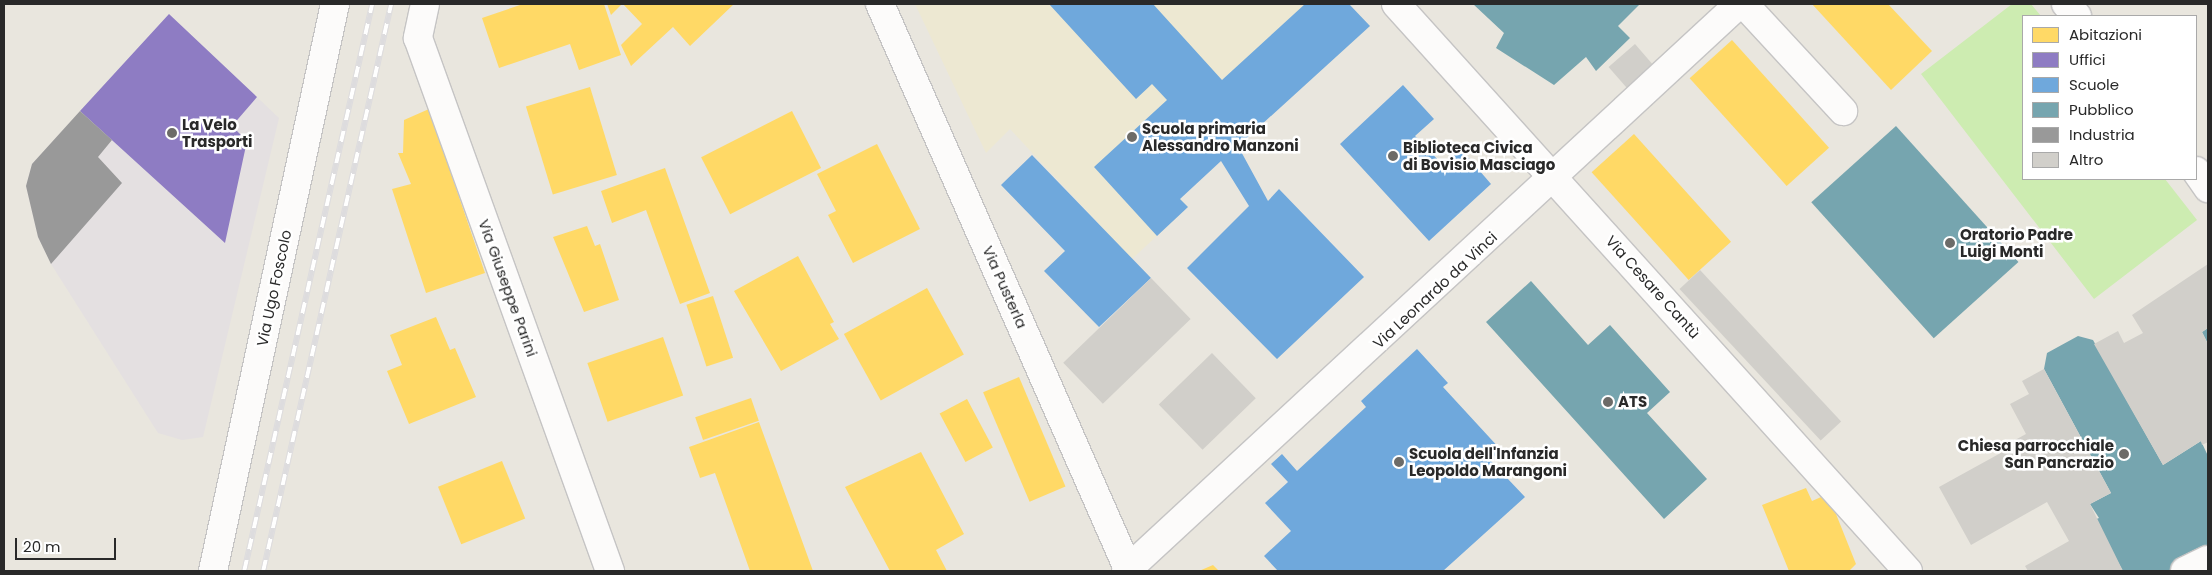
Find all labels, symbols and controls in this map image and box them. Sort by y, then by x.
legend [2022,15,2197,180]
text: Abitazioni [2069,24,2142,45]
text: Uffici [2069,49,2105,70]
text: Scuole [2069,74,2119,95]
text: Pubblico [2069,99,2134,120]
place label: La Velo Trasporti [182,115,253,150]
place label: Scuola primaria Alessandro Manzoni [1142,119,1299,154]
text: Industria [2069,124,2135,145]
marker: La Velo Trasporti [166,127,178,139]
marker: Scuola primaria Alessandro Manzoni [1126,131,1138,143]
place label: Biblioteca Civica di Bovisio Masciago [1403,138,1555,173]
text: Altro [2069,149,2103,170]
marker: Biblioteca Civica di Bovisio Masciago [1387,150,1399,162]
street label: Via Giuseppe Parini [475,217,541,359]
place label: Oratorio Padre Luigi Monti [1960,225,2073,260]
street label: Via Ugo Foscolo [253,228,295,348]
street label: Via Leonardo da Vinci [1369,228,1501,352]
street label: Via Cesare Cantù [1602,232,1704,342]
marker: Oratorio Padre Luigi Monti [1944,237,1956,249]
street label: Via Pusterla [979,243,1031,331]
place label: ATS [1618,393,1647,411]
marker: ATS [1602,396,1614,408]
place label: Chiesa parrocchiale San Pancrazio [1958,436,2114,471]
place label: Scuola dell'Infanzia Leopoldo Marangoni [1409,444,1567,479]
marker: Chiesa parrocchiale San Pancrazio [2118,448,2130,460]
marker: Scuola dell'Infanzia Leopoldo Marangoni [1393,456,1405,468]
scale bar [18,528,119,560]
text: 20 m [23,536,61,557]

